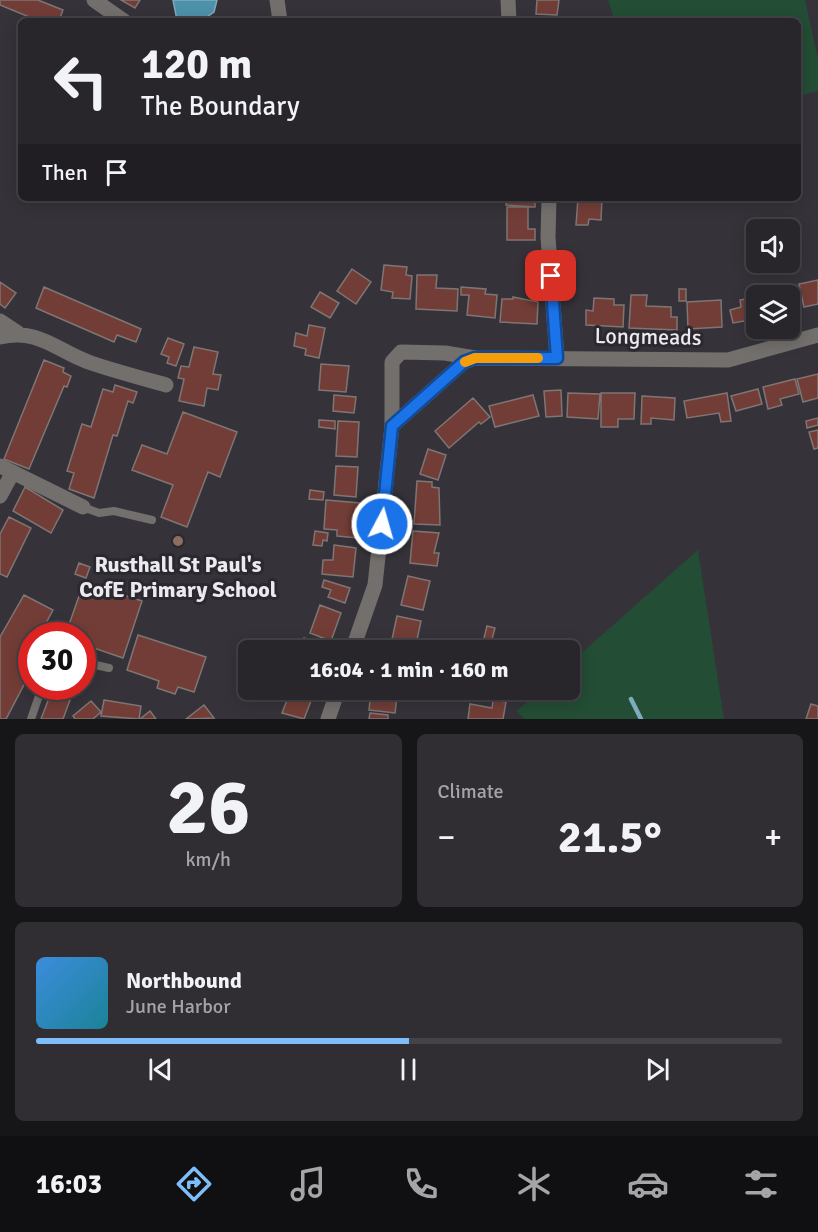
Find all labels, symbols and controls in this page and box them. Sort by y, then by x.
text: 120 m [141,39,252,90]
icon: left [42,42,120,120]
text: The Boundary [141,90,300,123]
icon: arrive [100,156,133,189]
text: Then [42,159,88,186]
map controls [746,219,800,339]
button: sound [746,219,800,273]
pin [525,250,576,301]
icon: arrive [534,259,567,292]
button: layers [746,285,800,339]
street label: Longmeads [594,322,702,351]
position arrow [350,492,414,556]
marker: Rusthall St Paul's CofE Primary School [171,534,185,548]
place label: Rusthall St Paul's CofE Primary School [79,551,277,603]
speed limit sign: 30 [18,622,96,700]
text: 16:04 · 1 min · 160 m [309,656,509,683]
text: 26 [166,760,250,856]
text: Climate [438,779,503,804]
text: 21.5° [558,810,662,865]
text: − [438,817,455,858]
text: + [764,817,782,858]
text: km/h [186,847,231,872]
text: Northbound [126,967,242,994]
text: June Harbor [126,994,231,1019]
icon: previous [144,1053,177,1086]
icon: pause [392,1053,425,1086]
icon: next [641,1053,674,1086]
icon: directions [173,1163,215,1205]
icon: music [287,1163,329,1205]
icon: phone [400,1163,442,1205]
icon: climate [513,1163,555,1205]
icon: car [627,1163,669,1205]
icon: filters [740,1163,782,1205]
text: 16:03 [36,1168,102,1201]

